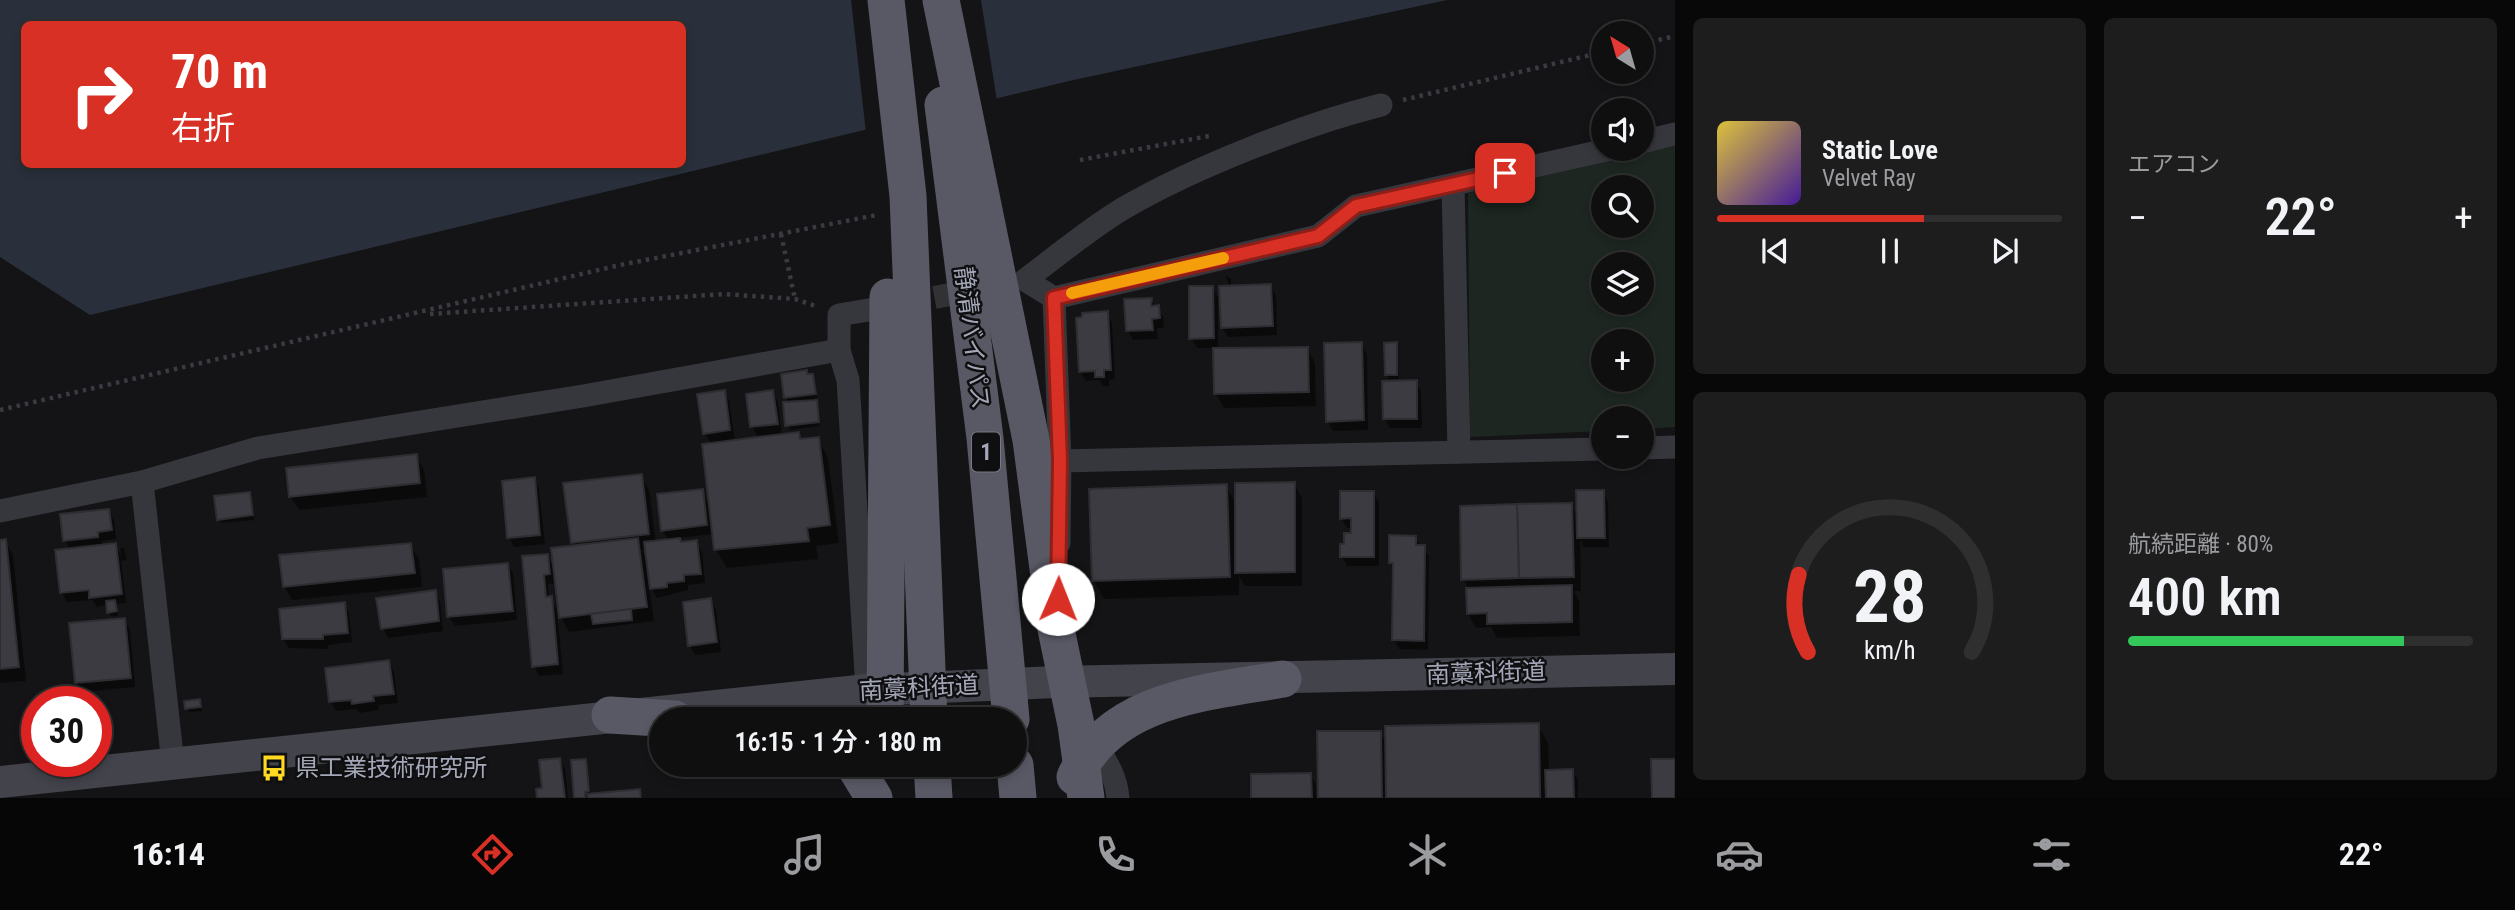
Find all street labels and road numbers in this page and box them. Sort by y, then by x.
street label: 静清バイパス [949,265,995,411]
road number: 1 [972,432,1000,472]
street label: 南藁科街道 [1426,657,1546,689]
street label: 南藁科街道 [858,671,980,705]

